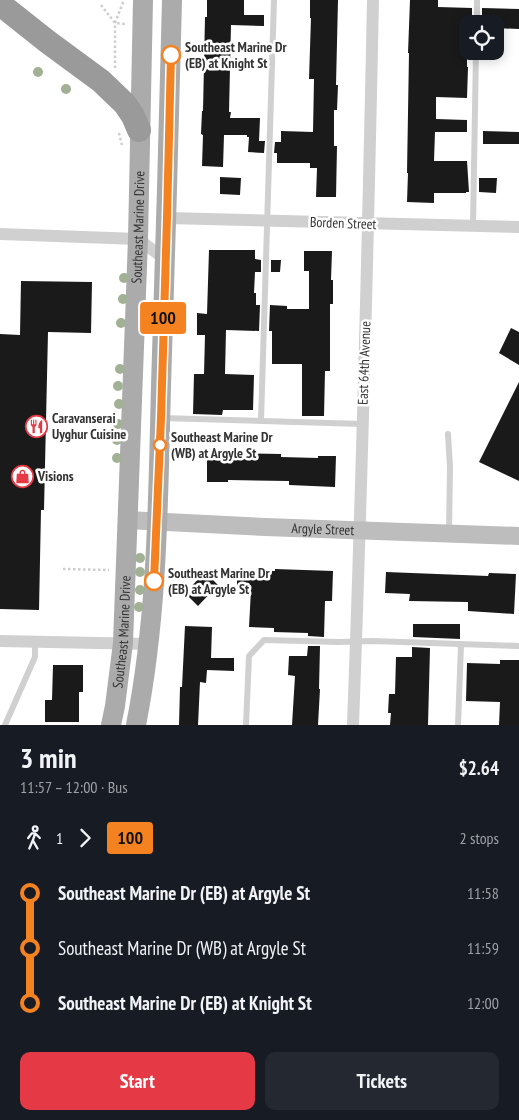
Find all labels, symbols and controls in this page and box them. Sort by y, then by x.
map controls [459,15,504,60]
button: locate [459,15,504,60]
place label: Southeast Marine Dr (EB) at Knight St [185,38,288,72]
marker: Southeast Marine Dr (EB) at Knight St [161,45,181,65]
street label: Southeast Marine Drive [127,170,148,284]
street label: Borden Street [309,213,377,233]
line badge: 100 [134,302,192,334]
text: 100 [150,306,176,329]
street label: East 64th Avenue [354,321,374,405]
place label: Caravanserai Uyghur Cuisine [52,409,126,443]
restaurant icon: Caravanserai Uyghur Cuisine [24,414,48,438]
place label: Southeast Marine Dr (WB) at Argyle St [171,428,274,462]
marker: Southeast Marine Dr (WB) at Argyle St [153,438,167,452]
shop icon: Visions [10,464,34,488]
place label: Visions [37,467,74,485]
street label: Argyle Street [291,519,355,539]
place label: Southeast Marine Dr (EB) at Argyle St [168,564,271,598]
marker: Southeast Marine Dr (EB) at Argyle St [144,571,164,591]
street label: Southeast Marine Drive [108,575,135,689]
text: 3 min [20,739,77,776]
text: $2.64 [459,756,499,780]
text: 11:57 – 12:00 · Bus [20,777,128,797]
icon: walk [20,824,48,852]
icon: forward [71,824,99,852]
text: 100 [117,826,143,849]
text: 1 [56,828,63,848]
text: 2 stops [459,828,499,848]
text: Southeast Marine Dr (EB) at Argyle St [58,881,310,905]
text: 11:58 [467,883,499,903]
text: Southeast Marine Dr (WB) at Argyle St [58,936,306,960]
text: 11:59 [467,938,499,958]
text: Southeast Marine Dr (EB) at Knight St [58,991,312,1015]
text: 12:00 [467,993,499,1013]
button: Start [20,1052,255,1110]
button: Tickets [265,1052,499,1110]

